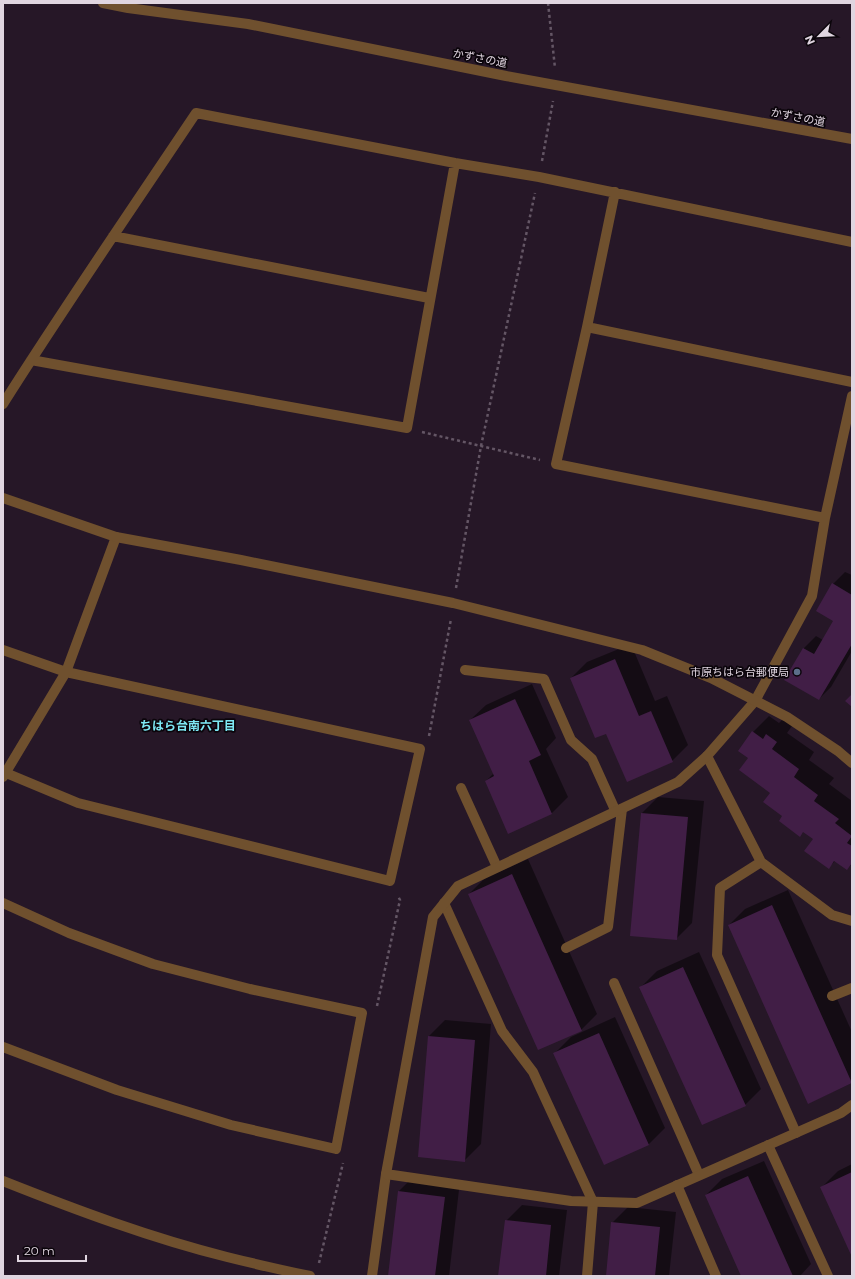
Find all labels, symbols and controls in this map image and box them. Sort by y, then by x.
north arrow [799,16,839,56]
text: N [802,33,818,47]
street label: かずさの道 [452,46,508,70]
street label: かずさの道 [770,105,826,129]
place label: 市原ちはら台郵便局 [690,665,789,679]
marker: 市原ちはら台郵便局 [792,667,802,677]
district label: ちはら台南六丁目 [140,718,236,733]
scale bar [18,1237,86,1263]
text: 20 m [24,1243,55,1258]

